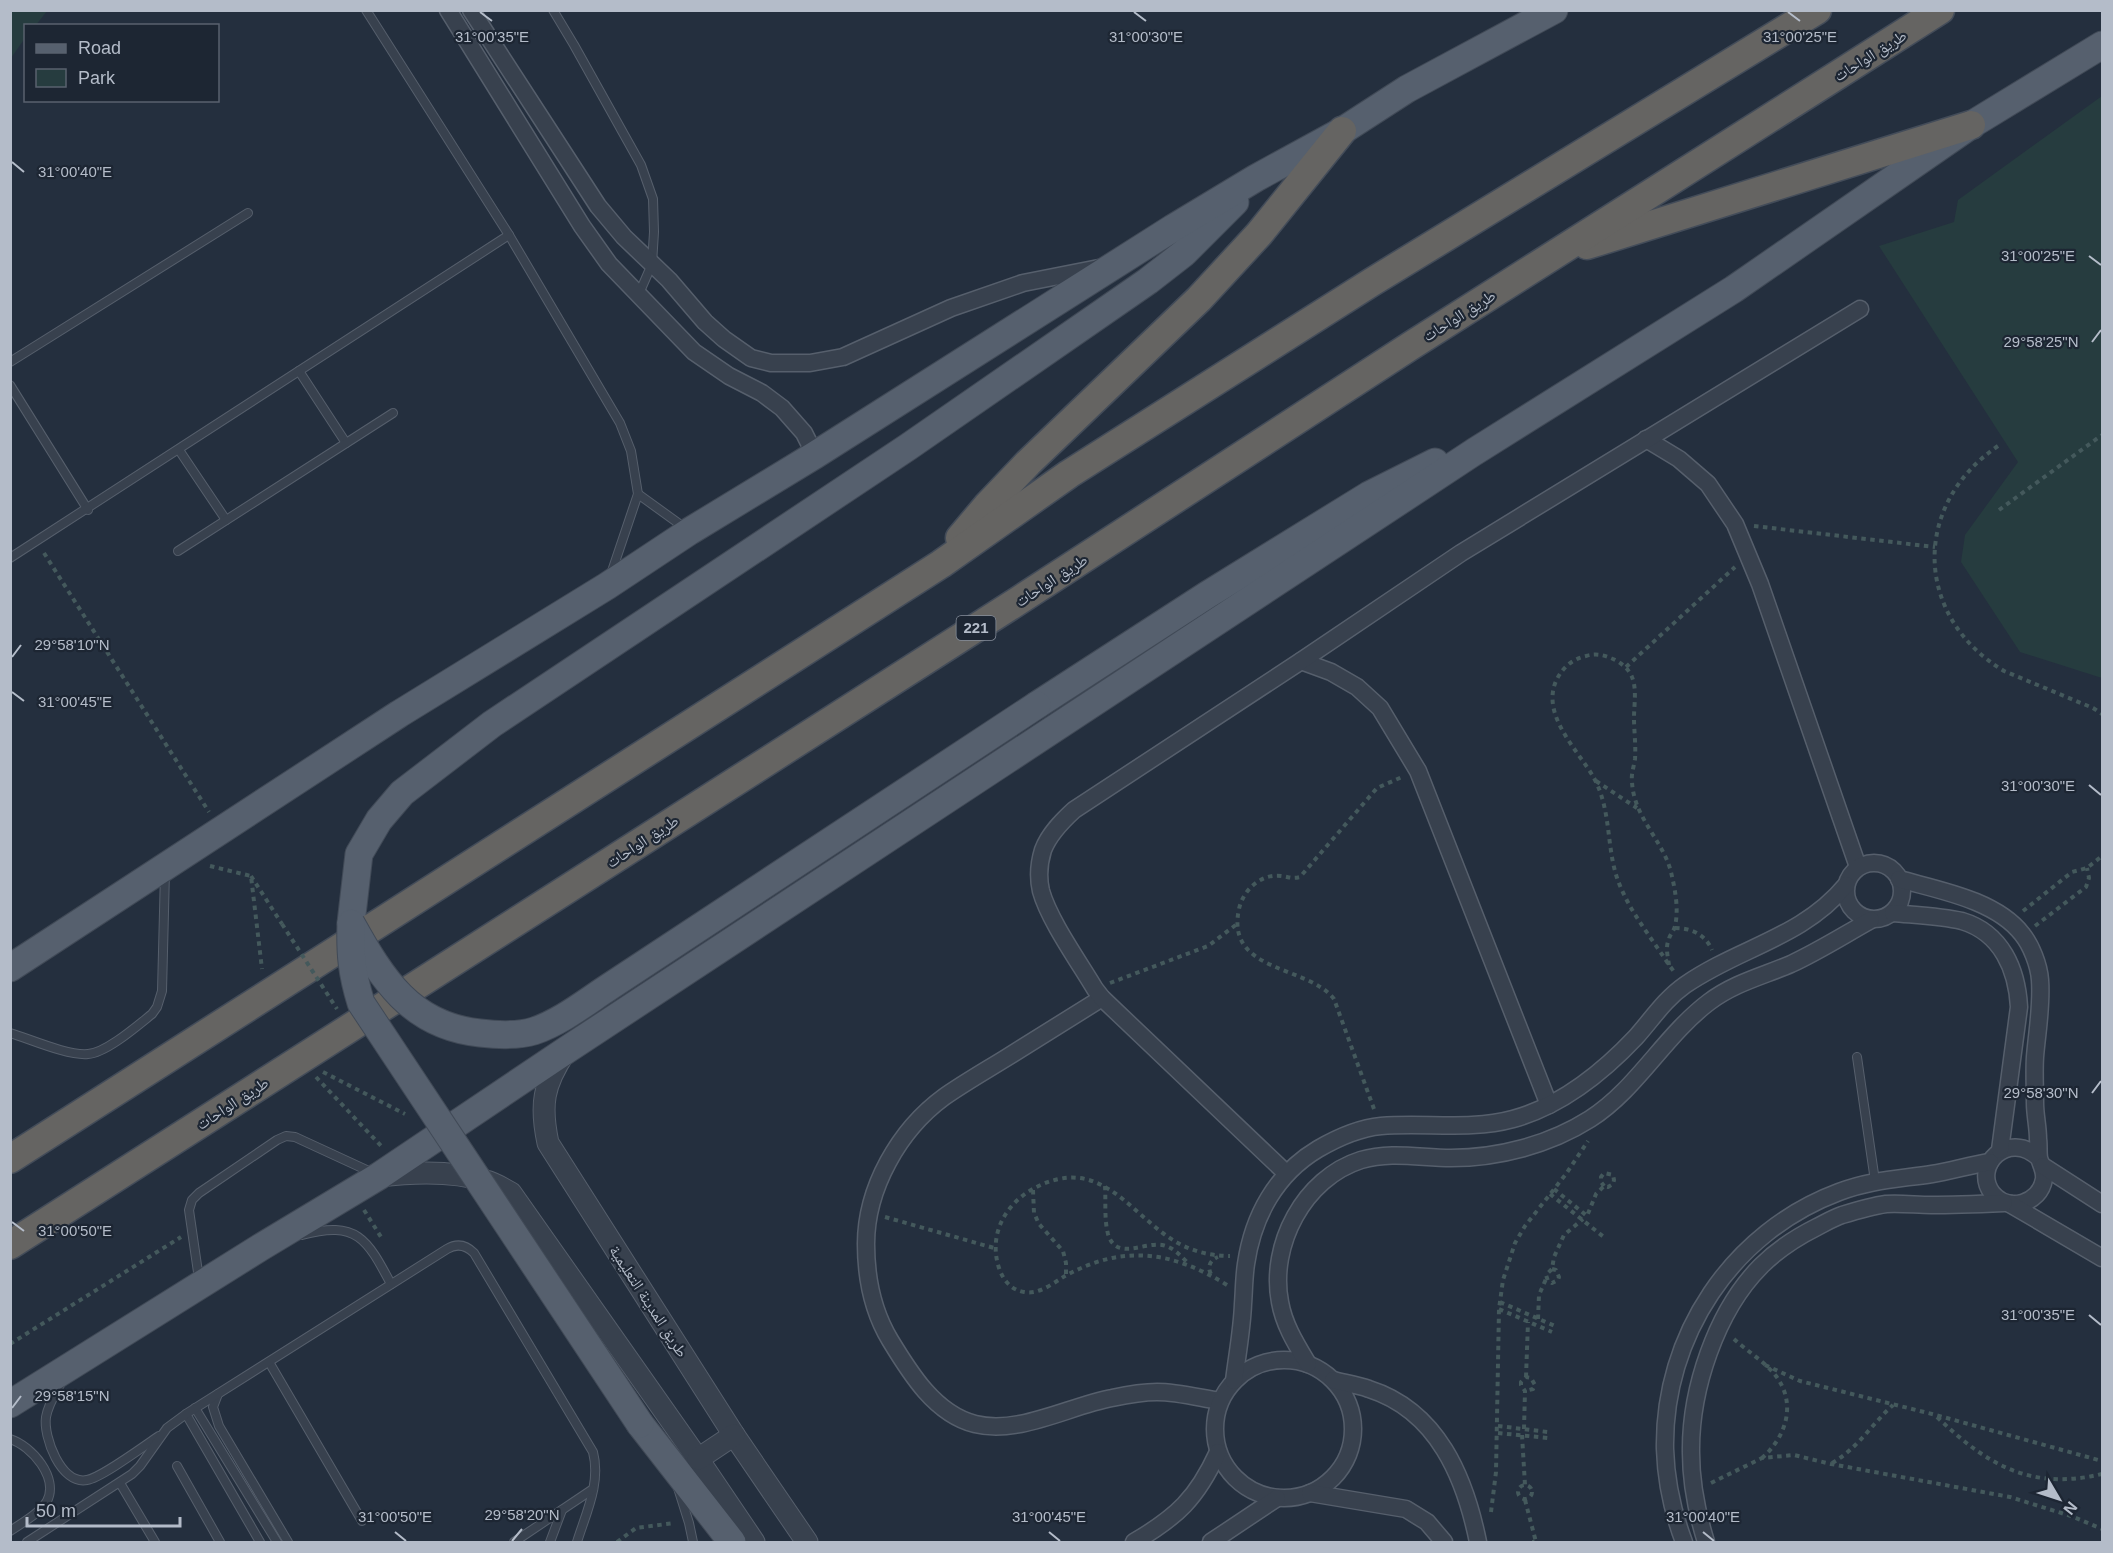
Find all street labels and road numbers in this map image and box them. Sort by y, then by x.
street label: طريق الواحات [1831,26,1911,86]
street label: طريق الواحات [1420,286,1500,346]
street label: طريق الواحات [1012,551,1092,612]
road number: 221 [956,616,996,640]
street label: طريق الواحات [603,812,683,873]
street label: طريق الواحات [193,1074,273,1135]
street label: طريق المدينة التعليمية [605,1242,691,1361]

